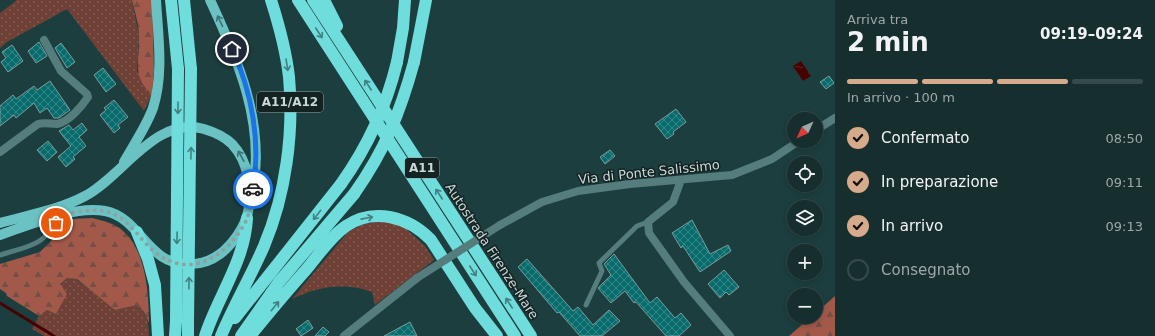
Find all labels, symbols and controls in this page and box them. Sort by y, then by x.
text: Arriva tra [847,12,908,27]
one-way arrow [216,16,223,28]
text: 09:19–09:24 [1040,25,1143,43]
one-way arrow [315,27,323,38]
text: 2 min [847,27,929,57]
pin [215,32,249,66]
icon: home [221,38,243,60]
one-way arrow [283,58,291,71]
one-way arrow [364,80,372,91]
text: In arrivo · 100 m [847,90,955,105]
road number: A11/A12 [257,92,323,112]
one-way arrow [174,101,182,114]
north arrow [787,112,823,148]
map controls [787,112,823,324]
icon: check [847,127,869,149]
text: Confermato [881,129,969,147]
text: 08:50 [1106,131,1143,146]
one-way arrow [187,147,195,160]
one-way arrow [236,150,244,162]
button: locate [787,156,823,192]
street label: Via di Ponte Salissimo [577,157,721,187]
road number: A11 [405,158,439,178]
courier [233,169,273,209]
icon: check [847,171,869,193]
text: In preparazione [881,173,998,191]
text: 09:11 [1106,175,1143,190]
icon: car [242,178,264,200]
street label: Autostrada Firenze-Mare [442,180,542,322]
one-way arrow [435,189,443,200]
button: layers [787,200,823,236]
pin [39,206,73,240]
one-way arrow [312,209,321,220]
icon: bag [45,212,67,234]
one-way arrow [361,214,374,222]
icon: check [847,215,869,237]
text: In arrivo [881,217,943,235]
text: 09:13 [1106,219,1143,234]
one-way arrow [173,231,181,244]
button: + [787,244,823,280]
text: Consegnato [881,261,970,279]
one-way arrow [469,265,477,276]
one-way arrow [185,277,193,290]
button: − [787,288,823,324]
one-way arrow [505,297,513,309]
one-way arrow [271,300,279,311]

